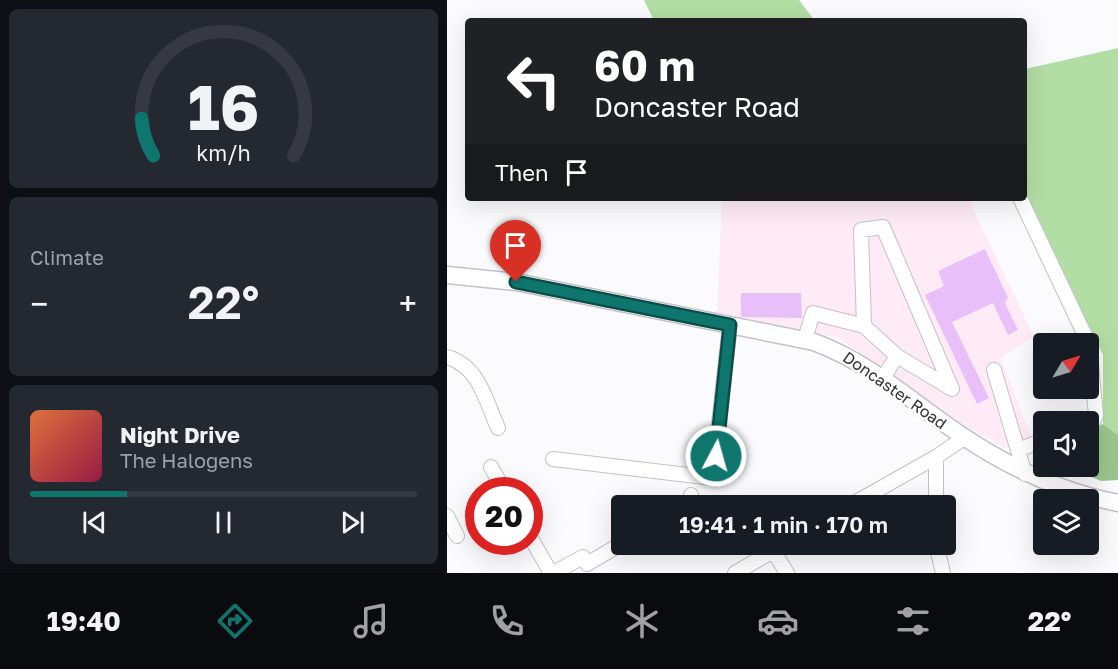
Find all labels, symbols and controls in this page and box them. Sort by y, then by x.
text: 60 m [594,40,695,90]
icon: left [495,42,573,120]
text: 16 [188,69,259,144]
text: Doncaster Road [594,91,800,123]
text: km/h [196,140,251,166]
icon: arrive [560,156,593,189]
text: Then [495,159,548,186]
pin [490,220,541,282]
icon: arrive [499,229,532,262]
text: Climate [30,245,104,269]
text: 22° [188,275,259,329]
text: − [30,284,48,323]
text: + [399,284,417,323]
north arrow [1033,333,1099,399]
map controls [1033,333,1099,555]
street label: Doncaster Road [839,347,951,433]
button: sound [1033,411,1099,477]
text: Night Drive [120,421,240,448]
position arrow [684,424,748,488]
text: The Halogens [120,448,253,472]
speed limit sign: 20 [465,477,543,555]
button: layers [1033,489,1099,555]
icon: previous [78,506,111,539]
icon: pause [207,506,240,539]
icon: next [336,506,369,539]
text: 19:41 · 1 min · 170 m [679,511,888,538]
icon: directions [214,600,256,642]
icon: music [350,600,392,642]
icon: phone [486,600,528,642]
icon: climate [621,600,663,642]
icon: car [757,600,799,642]
icon: filters [892,600,934,642]
text: 19:40 [47,605,121,637]
text: 22° [1028,605,1071,637]

